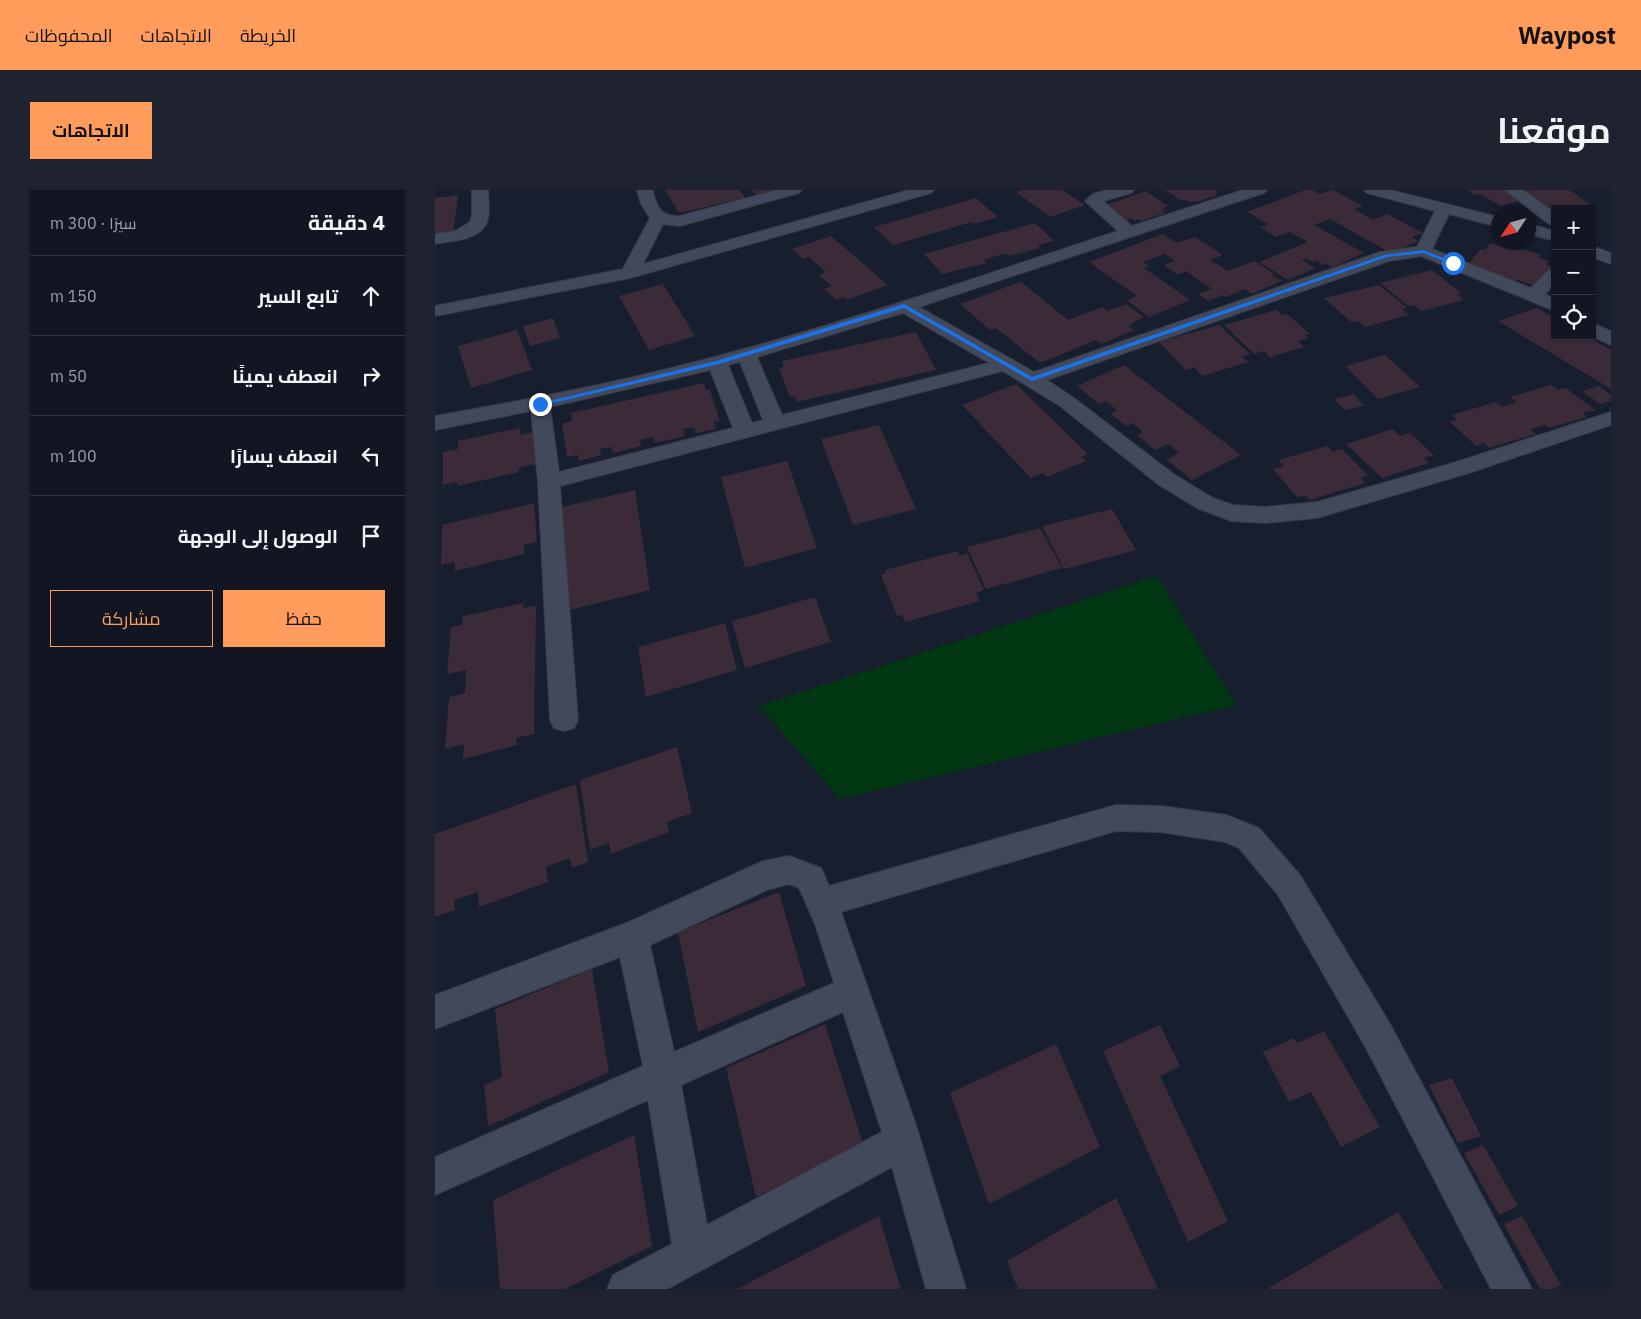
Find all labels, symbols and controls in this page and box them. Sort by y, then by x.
text: Waypost [1518,19,1616,51]
text: المحفوظات [25,24,113,47]
text: الاتجاهات [141,24,212,47]
text: الخريطة [240,24,296,47]
button: الاتجاهات [30,102,152,159]
text: موقعنا [1497,107,1611,153]
north arrow [1491,205,1536,250]
map controls [1551,205,1596,340]
button: + [1551,205,1596,250]
text: 4 دقيقة [308,208,385,236]
text: سيرًا · 300 m [50,213,136,233]
button: − [1551,250,1596,295]
route start [1442,252,1465,275]
icon: ahead [357,282,385,310]
text: تابع السير [258,284,338,308]
text: 150 m [50,286,97,306]
button: locate [1551,295,1596,340]
icon: right [357,362,385,390]
text: انعطف يمينًا [232,364,338,388]
text: 50 m [50,366,87,386]
route end [529,393,552,416]
icon: left [357,442,385,470]
text: انعطف يسارًا [230,444,338,468]
text: 100 m [50,446,97,466]
icon: arrive [357,522,385,550]
text: الوصول إلى الوجهة [178,524,338,548]
button: مشاركة [50,590,213,647]
button: حفظ [223,590,385,647]

